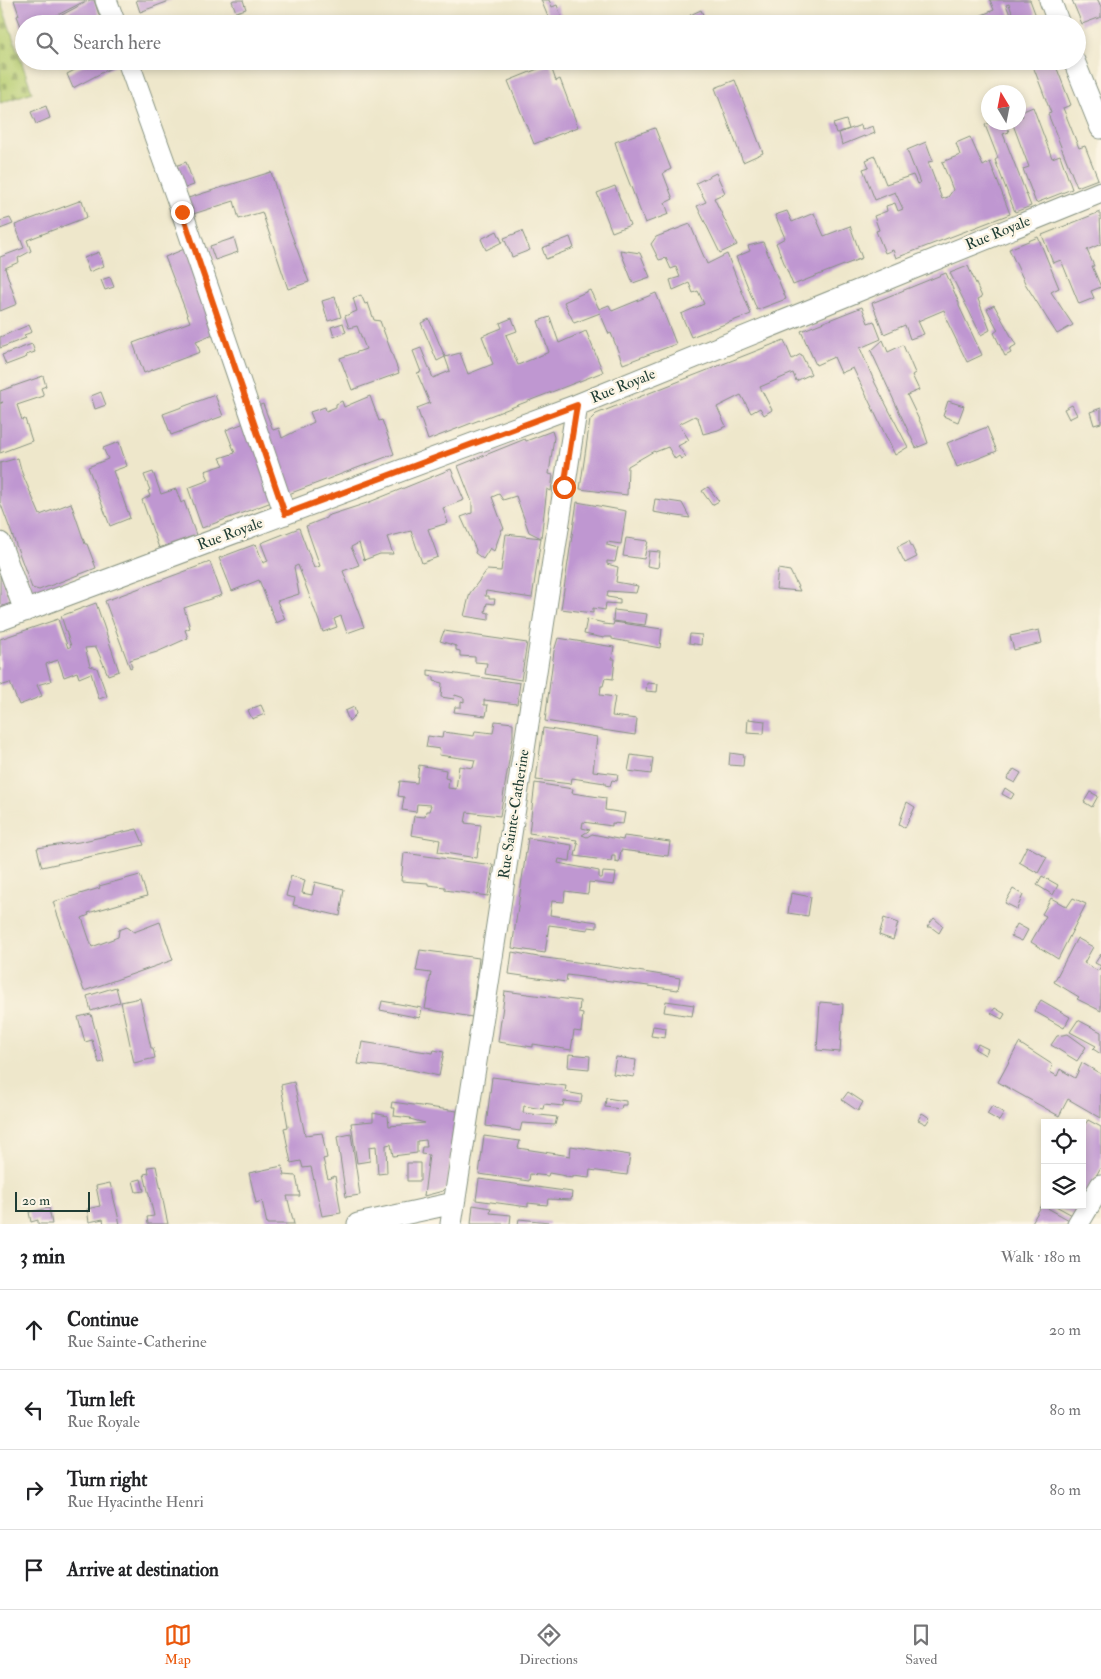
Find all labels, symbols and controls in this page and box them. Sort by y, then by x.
search box [15,15,1086,70]
icon: search [33,29,61,57]
text: Search here [73,31,161,55]
north arrow [981,85,1026,130]
route end [171,201,194,224]
street label: Rue Royale [963,211,1033,255]
street label: Rue Royale [588,364,658,408]
route start [553,476,576,499]
street label: Rue Royale [195,513,265,555]
street label: Rue Sainte-Catherine [494,748,534,880]
map controls [1041,1119,1086,1209]
button: locate [1041,1119,1086,1164]
button: layers [1041,1164,1086,1209]
scale bar [15,1189,90,1212]
text: 20 m [22,1192,50,1209]
text: 3 min [20,1243,65,1270]
text: Walk · 180 m [1001,1247,1081,1267]
text: Continue [67,1308,138,1332]
icon: ahead [20,1316,48,1344]
text: 20 m [1049,1320,1081,1340]
text: Rue Sainte-Catherine [67,1332,207,1352]
text: Turn left [67,1388,135,1412]
icon: left [20,1396,48,1424]
text: 80 m [1050,1400,1081,1420]
text: Rue Royale [67,1412,140,1432]
text: Turn right [67,1468,147,1492]
icon: right [20,1476,48,1504]
text: 80 m [1050,1480,1081,1500]
text: Rue Hyacinthe Henri [67,1492,204,1512]
icon: arrive [20,1556,48,1584]
text: Arrive at destination [67,1558,219,1582]
tab: Map [164,1621,192,1668]
tab: Directions [519,1621,578,1668]
tab: Saved [905,1621,937,1668]

